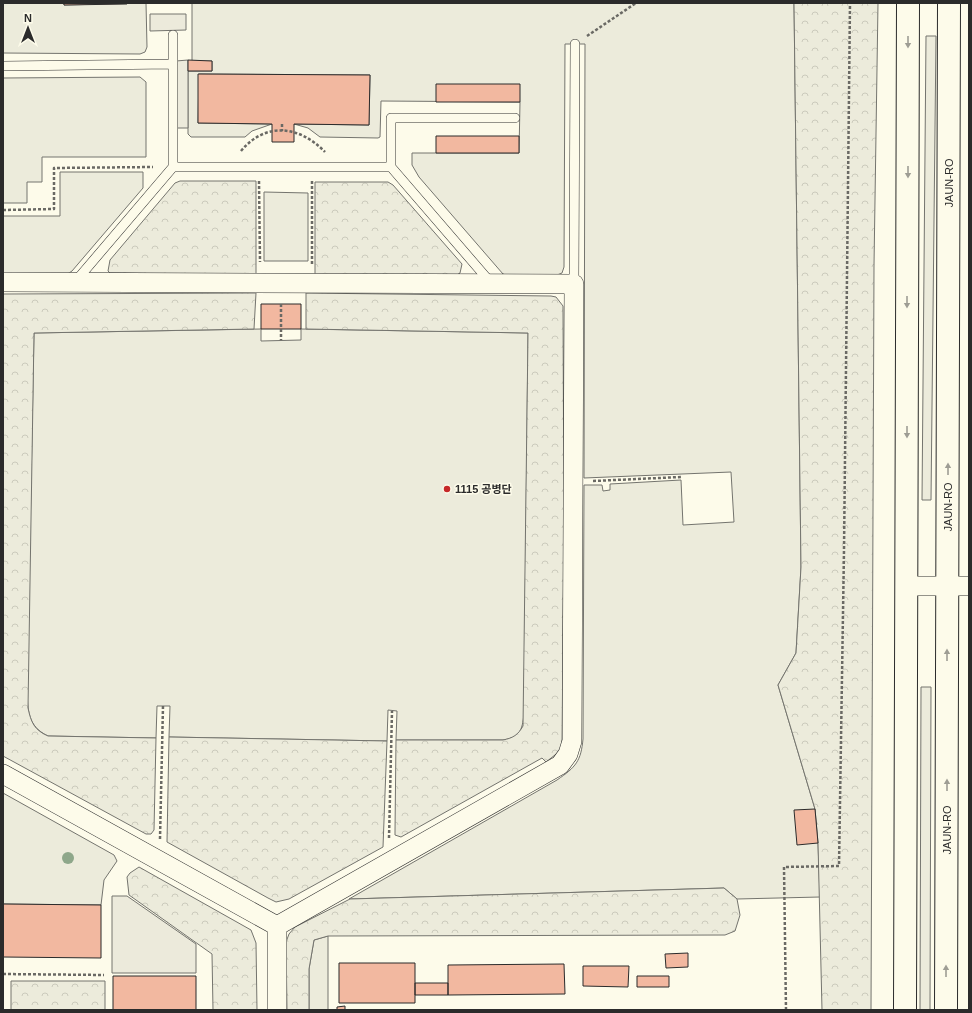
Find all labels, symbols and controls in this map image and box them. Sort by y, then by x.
north arrow [8,8,48,48]
text: N [24,12,32,24]
one-way arrow [905,36,911,49]
street label: JAUN-RO [943,158,955,207]
one-way arrow [905,166,911,179]
one-way arrow [904,296,910,309]
one-way arrow [904,426,910,439]
one-way arrow [945,462,951,475]
street label: JAUN-RO [942,482,954,531]
place label: 1115 공병단 [455,483,512,495]
marker: 1115 공병단 [442,484,452,494]
one-way arrow [944,648,950,661]
one-way arrow [944,778,950,791]
street label: JAUN-RO [941,805,953,854]
one-way arrow [943,964,949,977]

